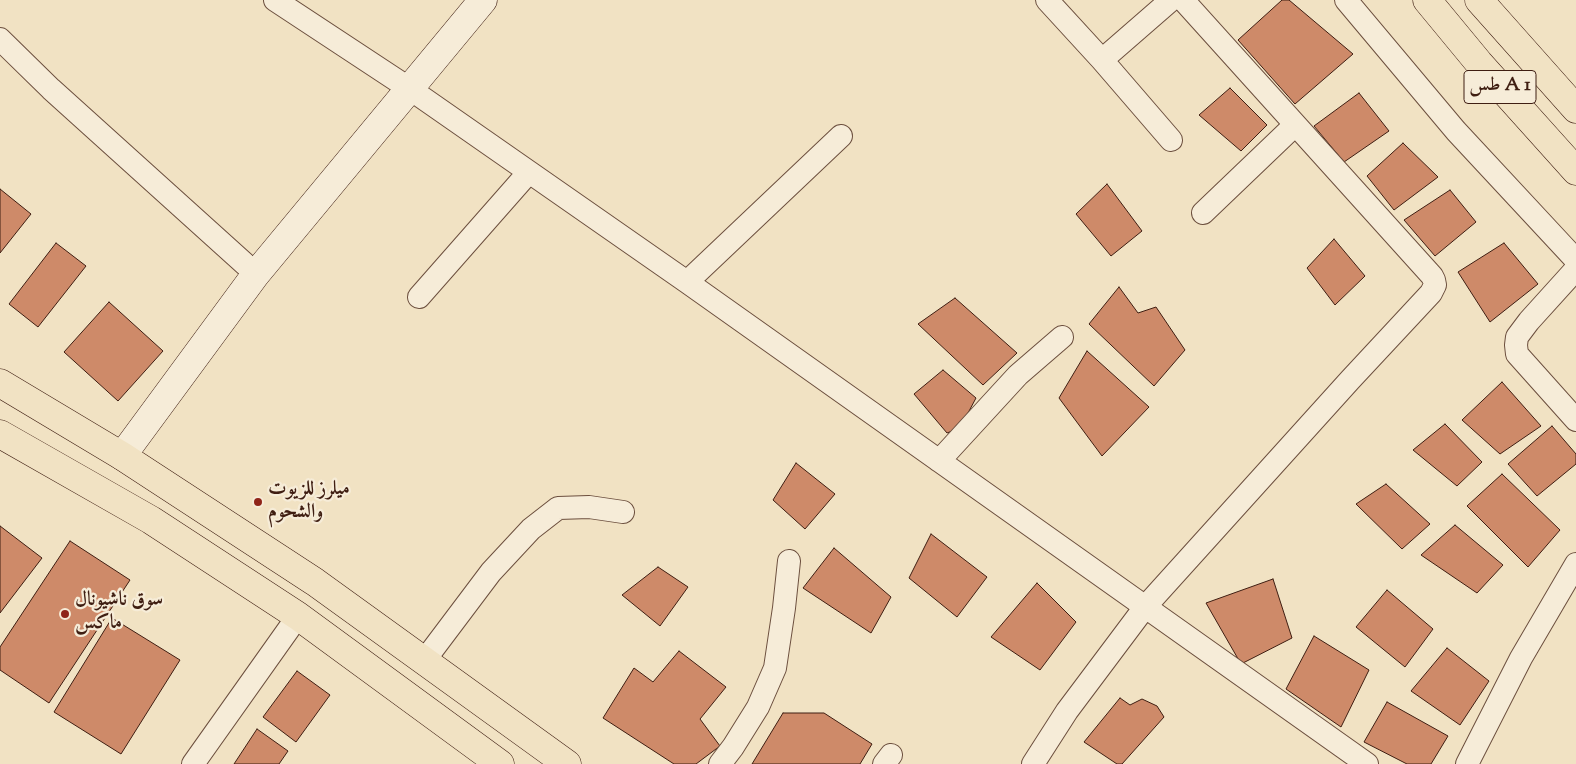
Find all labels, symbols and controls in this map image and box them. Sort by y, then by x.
road number: طس A 1 [1464,70,1536,104]
place label: ميلرز للزيوت والشحوم [268,479,350,526]
marker: ميلرز للزيوت والشحوم [252,496,264,508]
place label: سوق ناشيونال ماكس [75,590,163,637]
marker: سوق ناشيونال ماكس [59,608,71,620]

